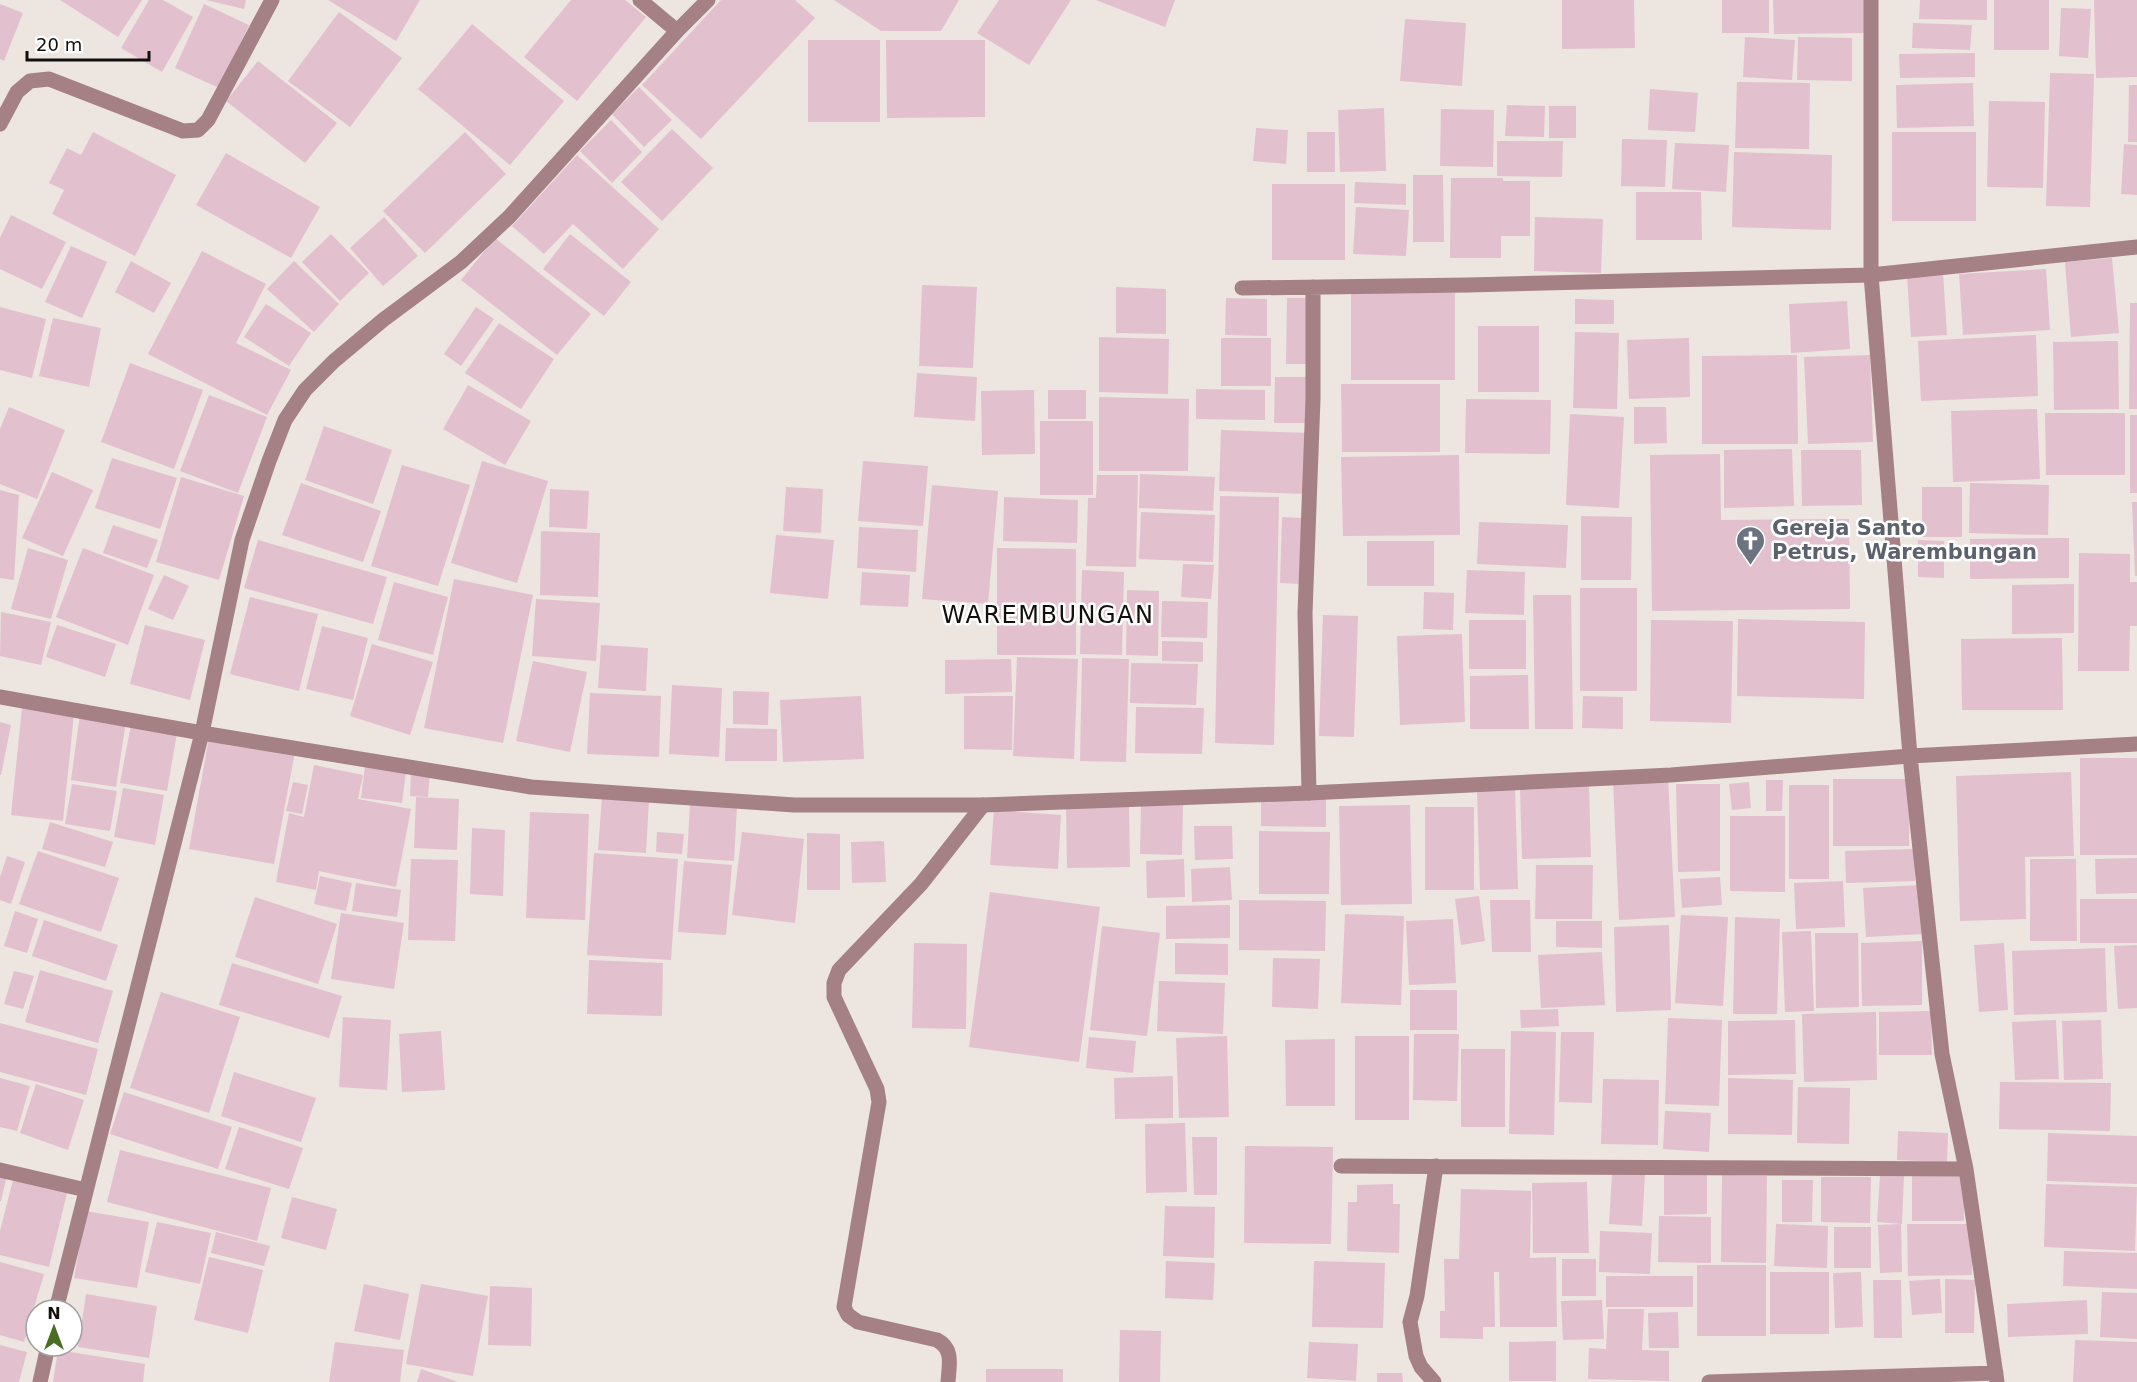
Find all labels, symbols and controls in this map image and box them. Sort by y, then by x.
scale bar [27,24,148,62]
text: 20 m [36,34,82,55]
place label: Gereja Santo Petrus, Warembungan [1772,516,2037,564]
church icon: Gereja Santo Petrus, Warembungan [1735,524,1767,566]
district label: WAREMBUNGAN [942,601,1154,629]
north arrow [24,1298,84,1358]
text: N [47,1304,61,1323]

